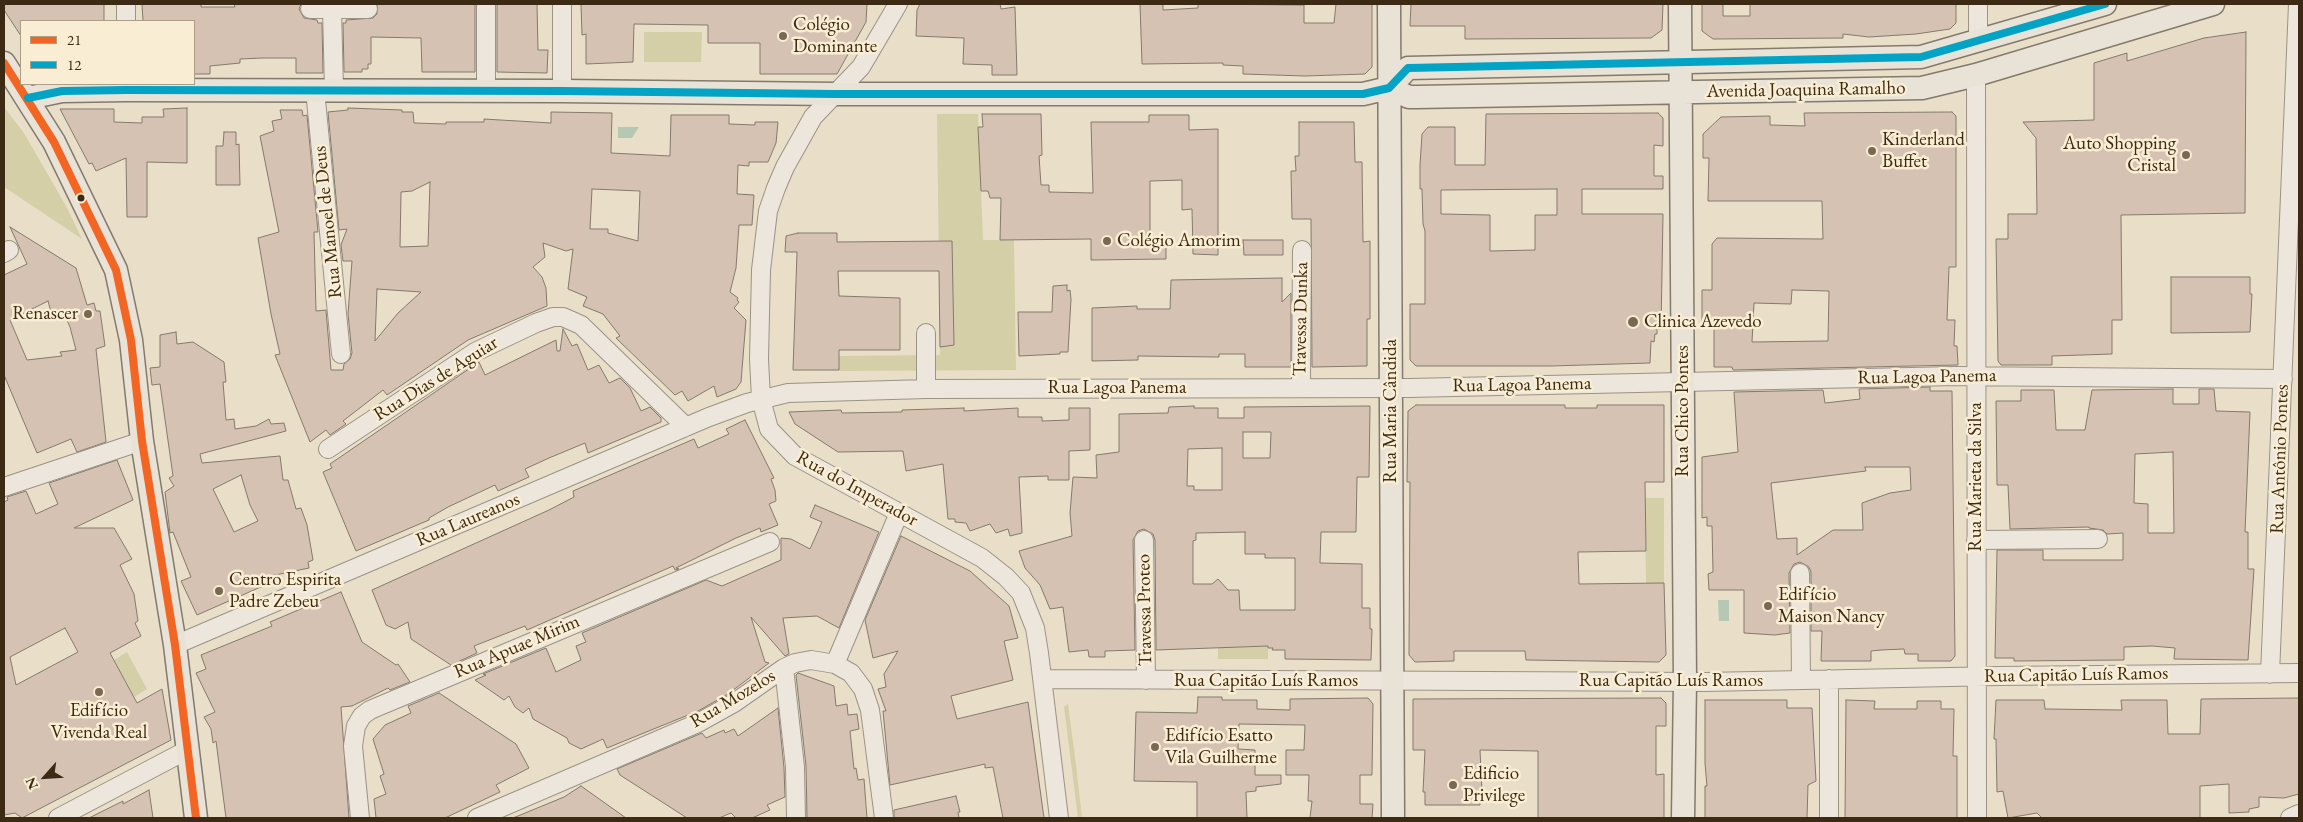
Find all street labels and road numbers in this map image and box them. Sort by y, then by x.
street label: Avenida Joaquina Ramalho [1706,77,1906,103]
street label: Rua Manoel de Deus [309,145,347,299]
street label: Travessa Dunka [1289,262,1313,376]
street label: Rua Dias de Aguiar [370,332,502,426]
street label: Rua Maria Cândida [1380,339,1402,483]
street label: Rua Chico Pontes [1672,345,1694,477]
street label: Rua Lagoa Panema [1857,364,1997,390]
street label: Rua Lagoa Panema [1452,372,1592,398]
street label: Rua Lagoa Panema [1047,377,1187,399]
street label: Rua Antônio Pontes [2266,384,2294,534]
street label: Rua Marieta da Silva [1965,402,1987,552]
street label: Rua do Imperador [792,446,922,532]
street label: Rua Laureanos [413,488,523,552]
street label: Travessa Proteo [1133,554,1157,666]
street label: Rua Apuae Mirim [451,610,583,684]
street label: Rua Capitão Luís Ramos [1984,662,2168,688]
street label: Rua Mozelos [686,665,780,733]
street label: Rua Capitão Luís Ramos [1174,670,1358,692]
street label: Rua Capitão Luís Ramos [1579,670,1763,692]

